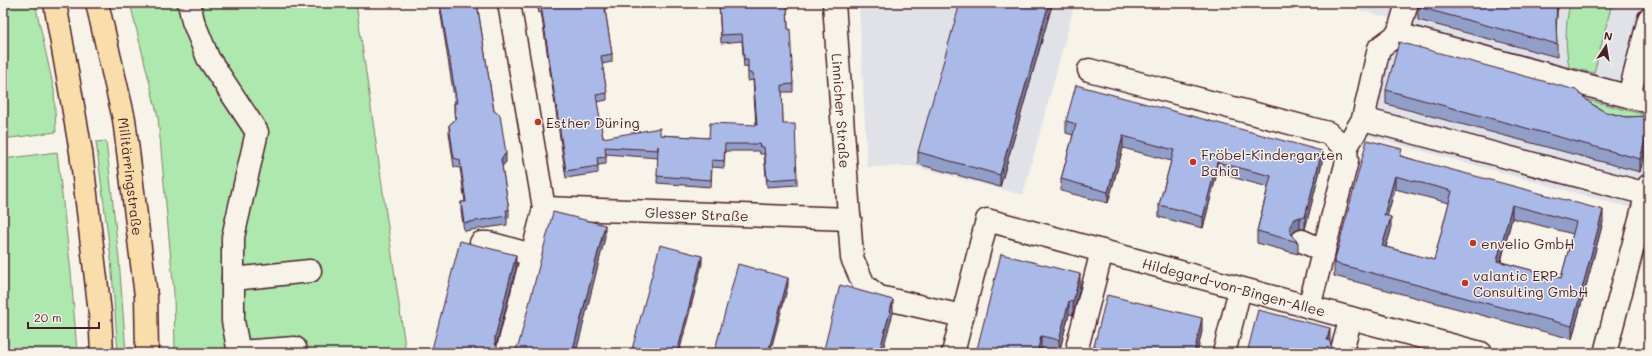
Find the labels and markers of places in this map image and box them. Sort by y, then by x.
place label: Esther Düring [546,113,640,132]
marker: Esther Düring [533,117,543,127]
place label: Fröbel-Kindergarten Bahia [1201,145,1343,180]
marker: Fröbel-Kindergarten Bahia [1188,157,1198,167]
place label: envelio GmbH [1481,234,1575,253]
marker: envelio GmbH [1468,238,1478,248]
place label: valantic ERP Consulting GmbH [1473,266,1588,301]
marker: valantic ERP Consulting GmbH [1460,278,1470,288]

